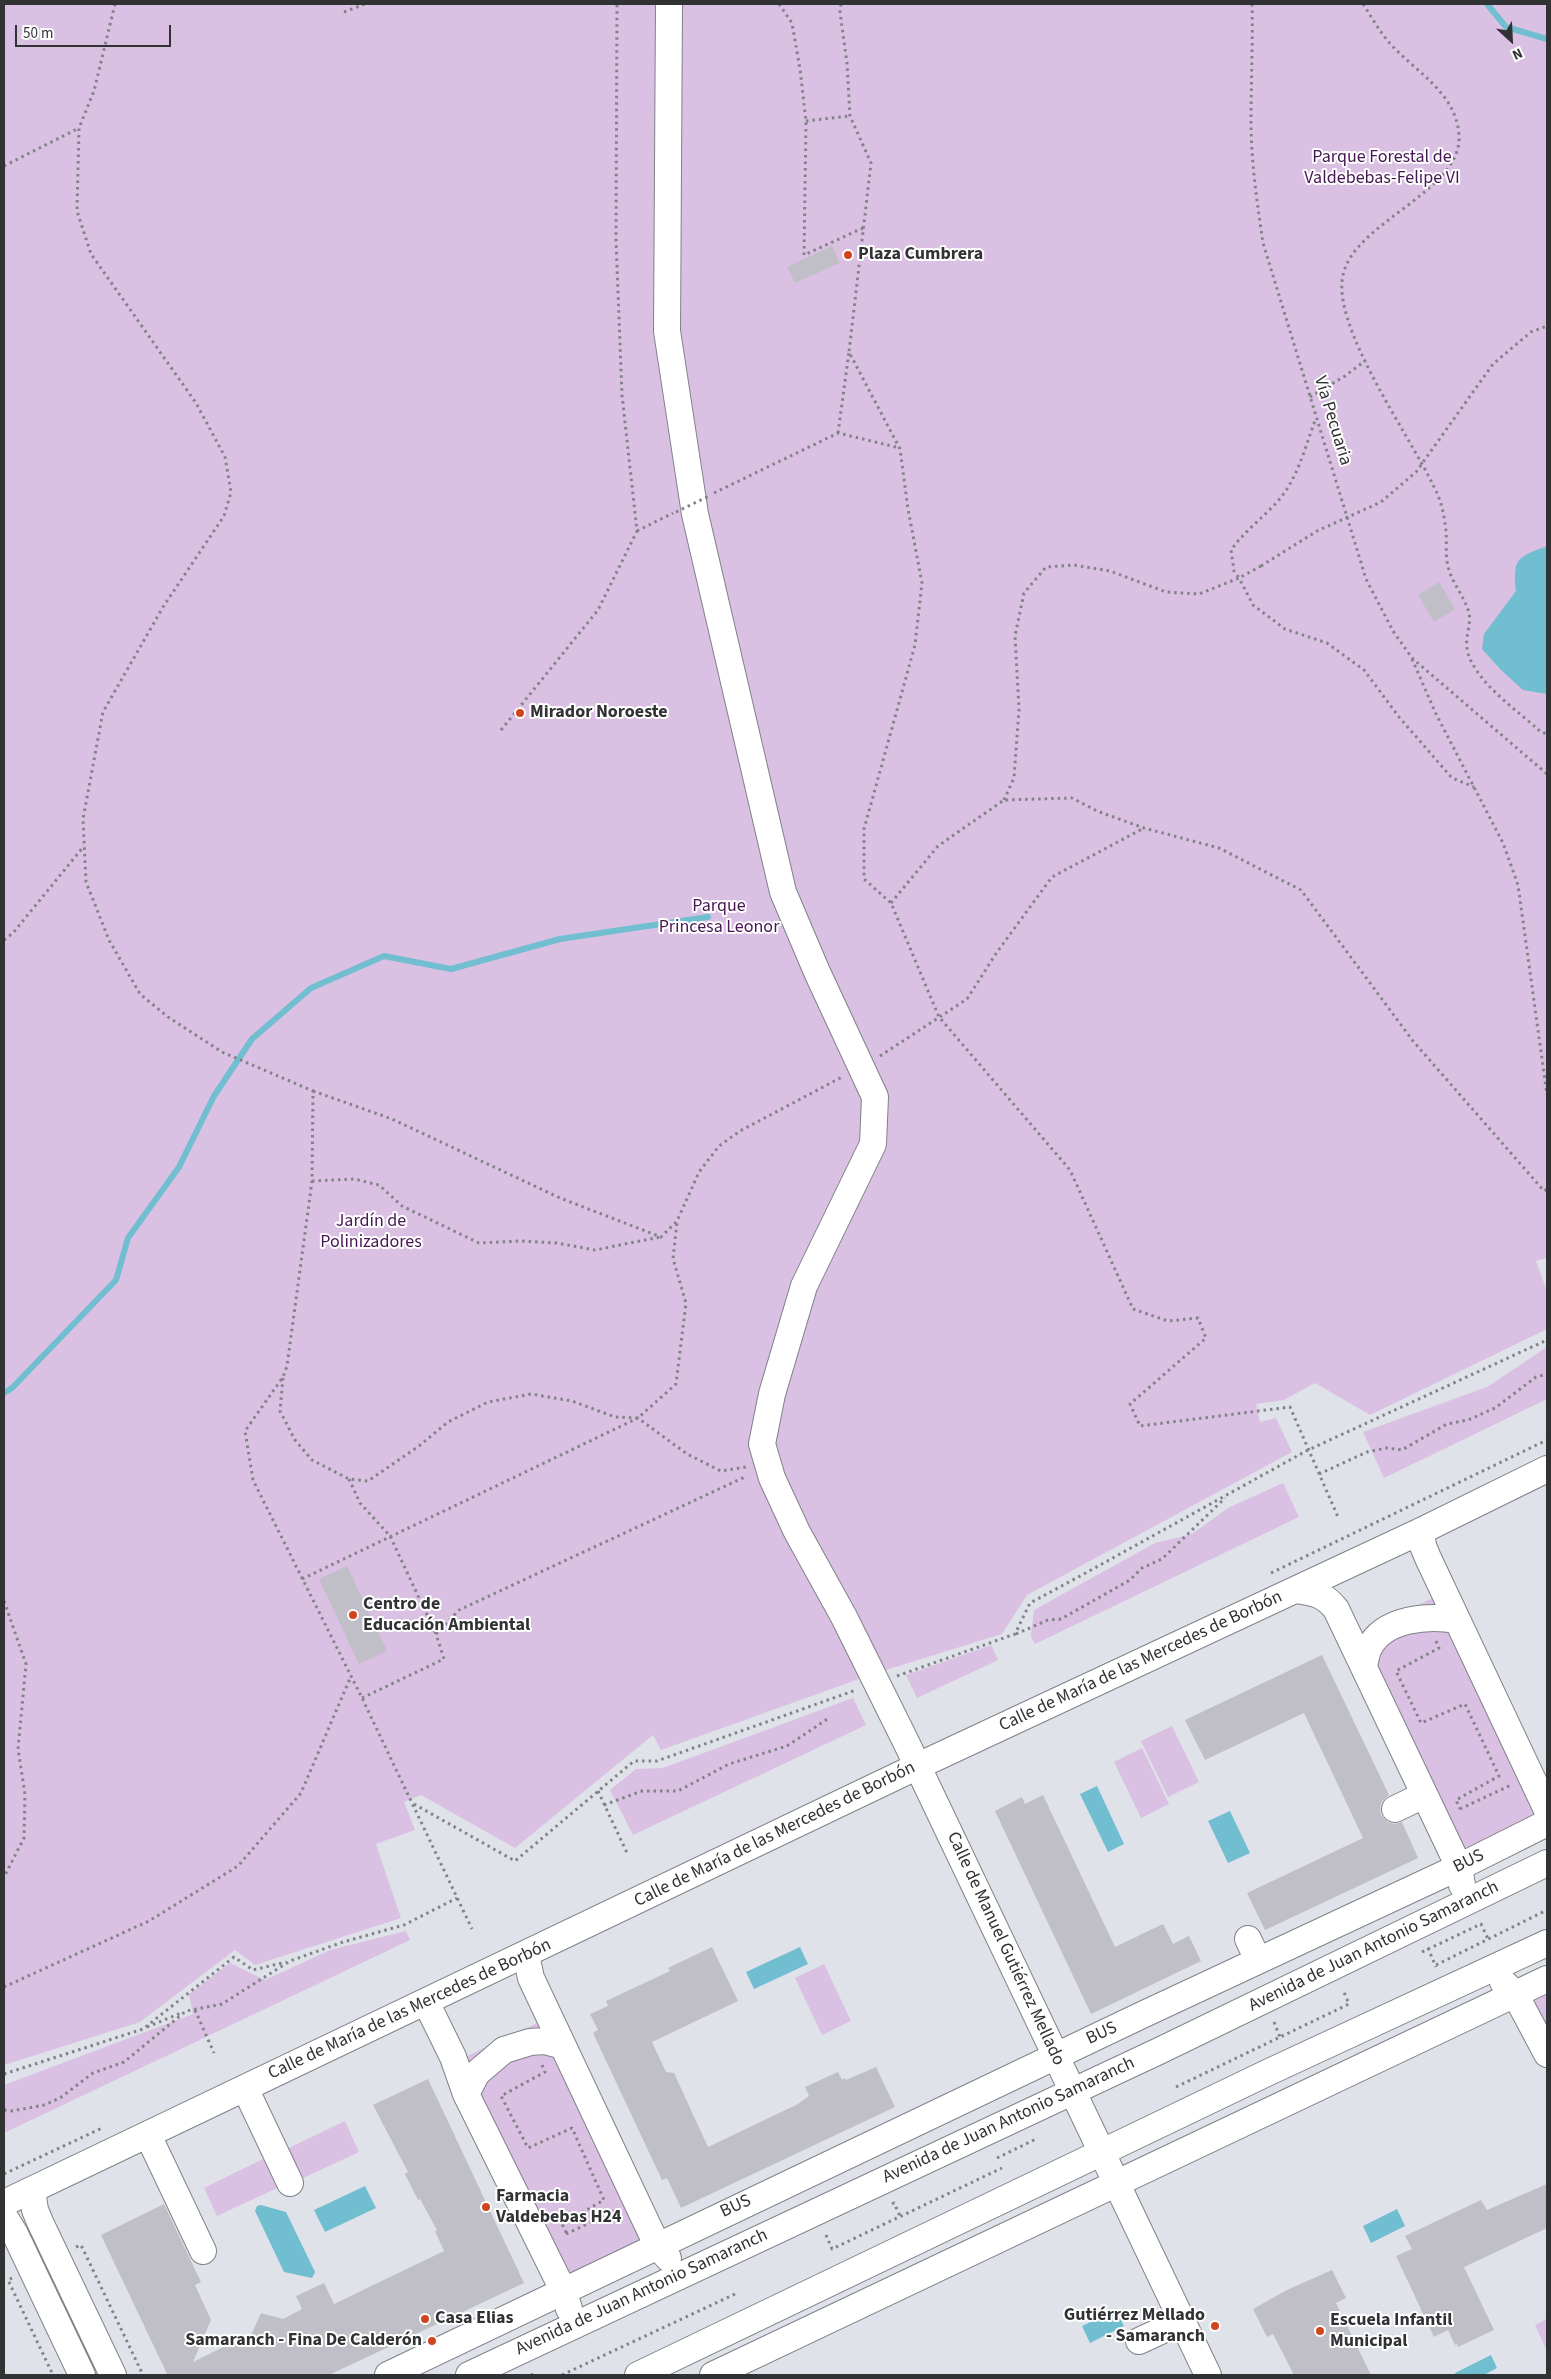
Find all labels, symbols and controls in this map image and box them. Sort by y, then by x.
scale bar [18,15,174,47]
north arrow [1486,15,1536,65]
text: 50 m [23,23,53,44]
text: N [1509,43,1526,65]
park label: Parque Forestal de Valdebebas-Felipe VI [1304,147,1460,190]
place label: Plaza Cumbrera [858,244,983,266]
marker: Plaza Cumbrera [842,249,854,261]
street label: Vía Pecuaria [1308,374,1356,468]
place label: Mirador Noroeste [530,702,668,724]
marker: Mirador Noroeste [514,707,526,719]
park label: Parque Princesa Leonor [659,896,779,939]
park label: Jardín de Polinizadores [320,1211,422,1254]
street label: Calle de María de las Mercedes de Borbón [996,1587,1286,1737]
place label: Centro de Educación Ambiental [363,1594,530,1636]
marker: Centro de Educación Ambiental [347,1609,359,1621]
street label: Calle de María de las Mercedes de Borbón [631,1757,919,1913]
street label: Calle de Manuel Gutiérrez Mellado [941,1829,1069,2069]
street label: BUS [1450,1845,1488,1879]
street label: Avenida de Juan Antonio Samaranch [1245,1877,1503,2017]
street label: Calle de María de las Mercedes de Borbón [265,1935,555,2085]
street label: BUS [1083,2018,1121,2050]
street label: Avenida de Juan Antonio Samaranch [880,2053,1138,2189]
place label: Farmacia Valdebebas H24 [496,2186,622,2228]
street label: BUS [717,2191,755,2223]
marker: Farmacia Valdebebas H24 [480,2201,492,2213]
street label: Avenida de Juan Antonio Samaranch [513,2225,771,2361]
place label: Gutiérrez Mellado - Samaranch [1064,2305,1205,2348]
place label: Casa Elias [435,2308,513,2330]
place label: Escuela Infantil Municipal [1330,2310,1452,2352]
marker: Casa Elias [419,2313,431,2325]
marker: Gutiérrez Mellado - Samaranch [1209,2320,1221,2332]
marker: Escuela Infantil Municipal [1314,2325,1326,2337]
place label: Samaranch - Fina De Calderón [185,2330,422,2352]
marker: Samaranch - Fina De Calderón [426,2335,438,2347]

